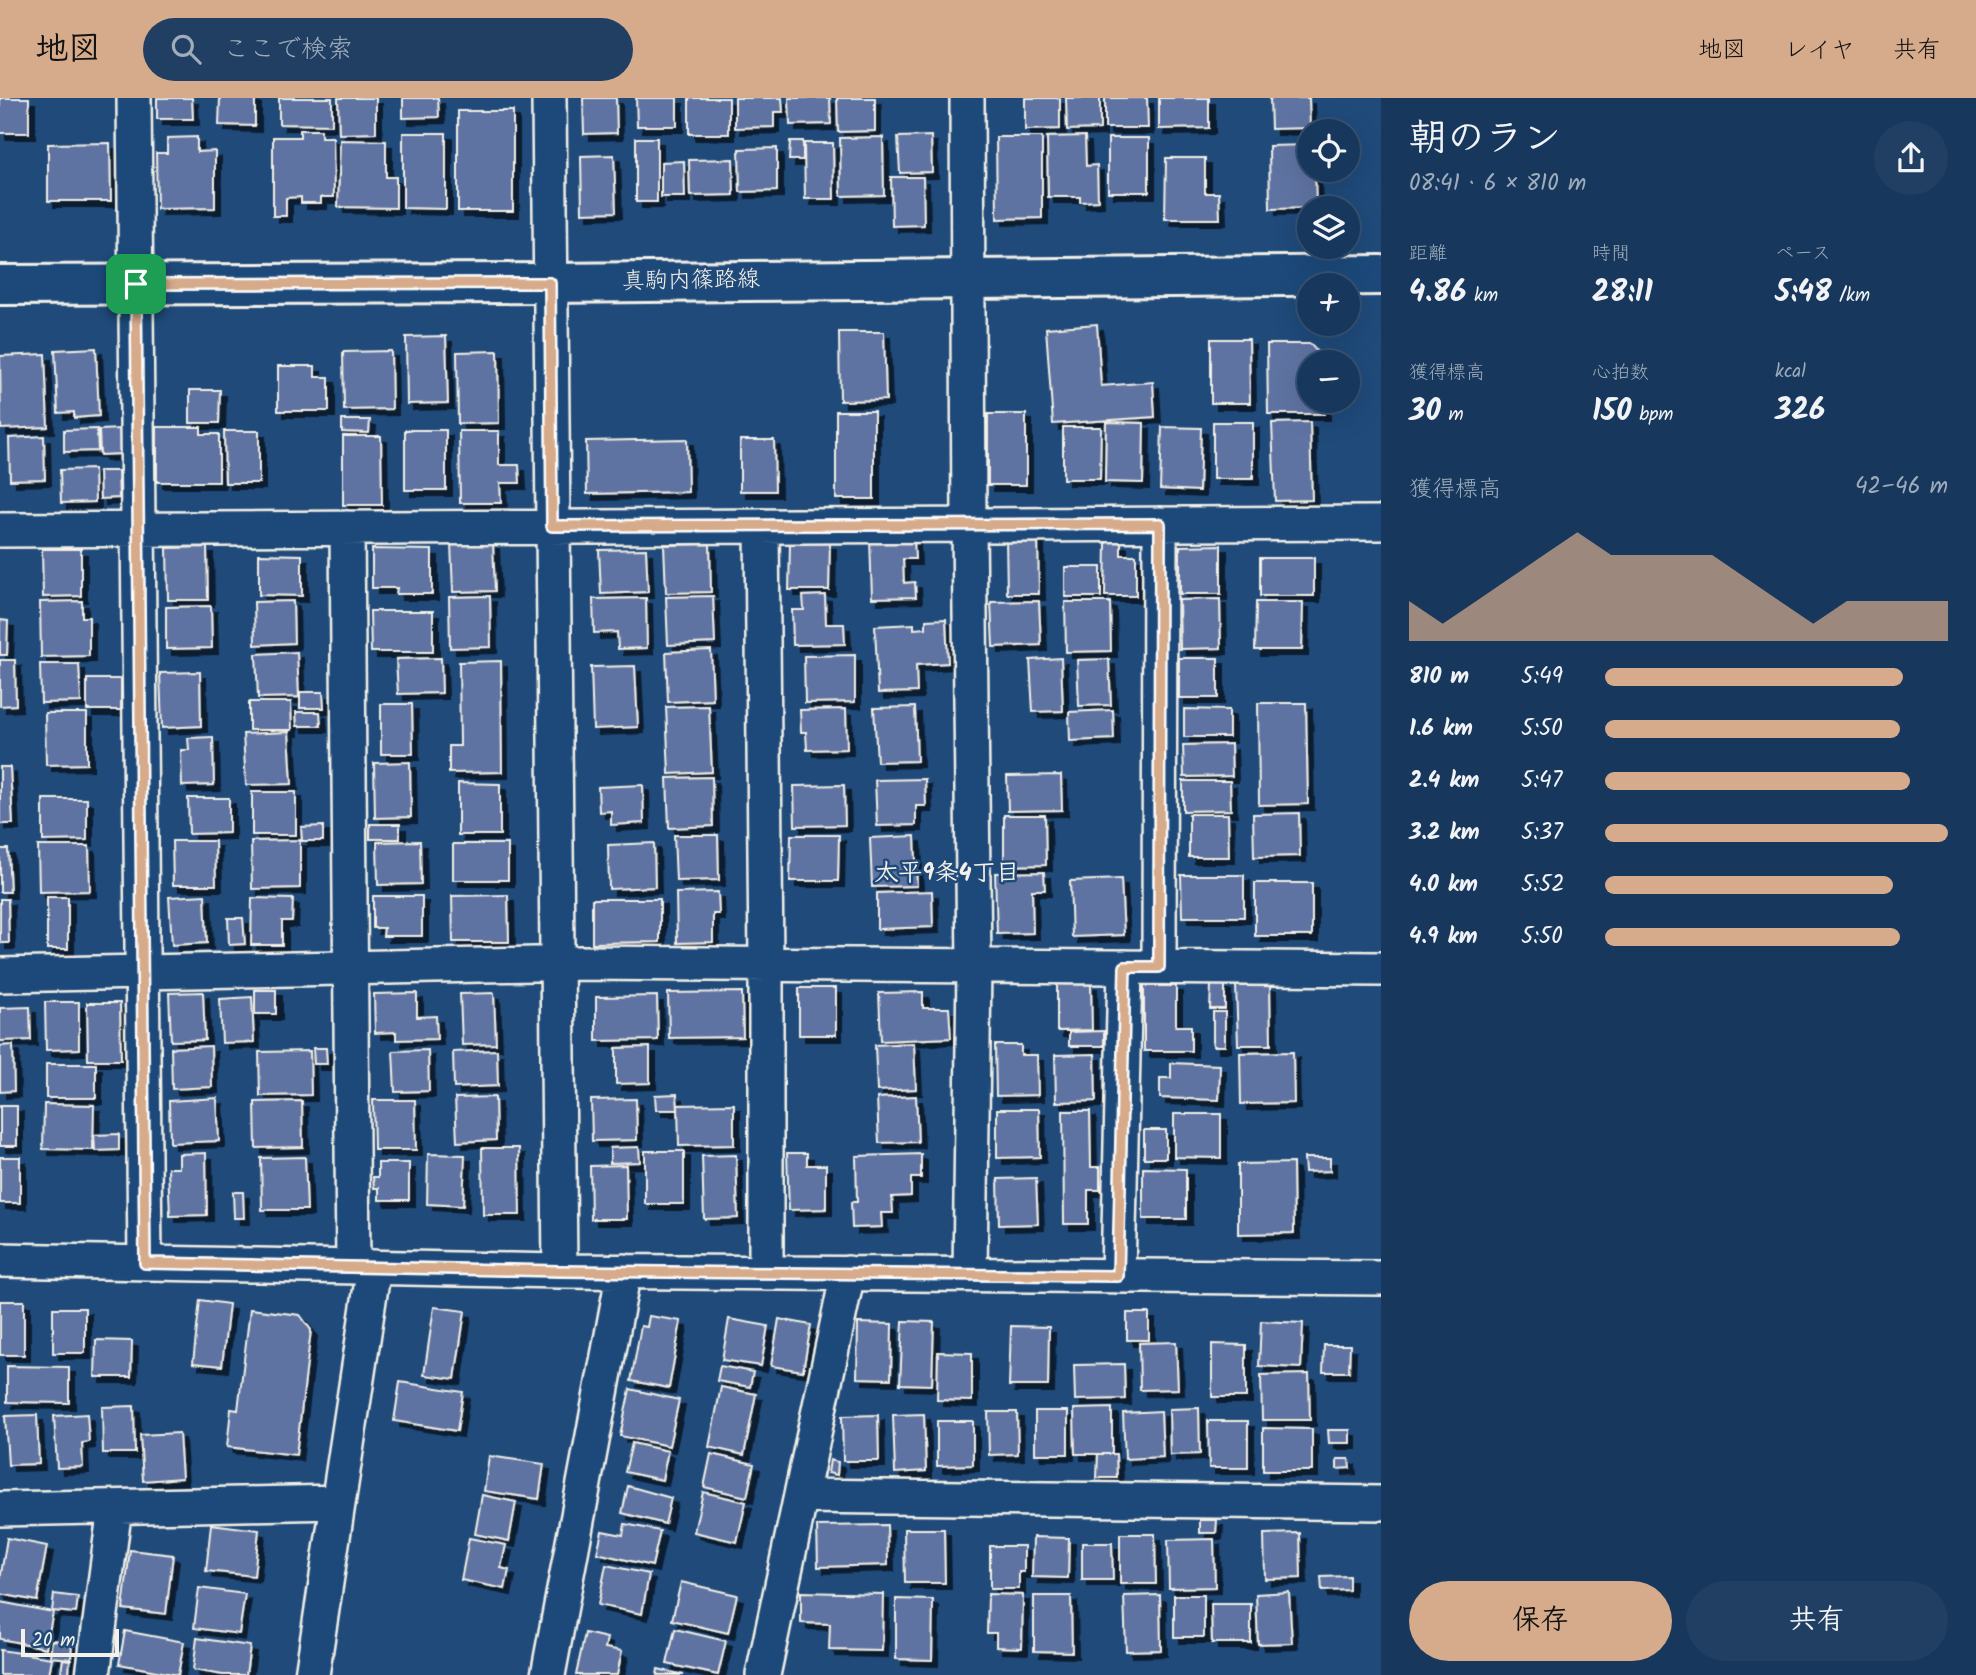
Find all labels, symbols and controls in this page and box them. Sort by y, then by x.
search box [143,18,633,81]
text: 地図 [35,24,101,77]
text: ここで検索 [223,29,353,71]
icon: search [167,30,205,68]
text: 地図 [1698,31,1746,70]
text: レイヤ [1784,31,1855,70]
text: 共有 [1893,31,1941,70]
text: 朝のラン [1409,110,1561,170]
map controls [1297,119,1360,413]
button: locate [1297,119,1360,182]
button: share [1874,121,1948,195]
text: 08:41 · 6 × 810 m [1409,166,1586,202]
button: layers [1297,196,1360,259]
text: 距離 [1409,239,1447,269]
text: 時間 [1592,239,1630,269]
text: ペース [1775,239,1831,269]
pin [106,254,166,314]
street label: 真駒内篠路線 [622,262,760,300]
icon: arrive [117,265,155,303]
text: 4.86 [1409,269,1466,317]
text: 28:11 [1592,269,1653,317]
text: 5:48 [1775,269,1832,317]
button: + [1297,273,1360,336]
text: km [1466,281,1498,311]
text: /km [1832,281,1870,311]
button: − [1297,350,1360,413]
text: kcal [1775,357,1806,387]
text: 獲得標高 [1409,358,1485,388]
text: 心拍数 [1592,358,1649,388]
text: 326 [1775,387,1825,435]
text: 30 [1409,388,1441,436]
text: 150 [1592,388,1632,436]
text: m [1441,400,1464,430]
text: bpm [1632,400,1673,430]
text: 42–46 m [1855,469,1948,505]
text: 獲得標高 [1409,472,1501,508]
text: 810 m [1409,659,1469,695]
text: 5:49 [1521,659,1563,695]
text: 1.6 km [1409,711,1473,747]
text: 5:50 [1521,711,1563,747]
text: 2.4 km [1409,763,1479,799]
text: 5:47 [1521,763,1562,799]
text: 3.2 km [1409,815,1479,851]
text: 5:37 [1521,815,1563,851]
district label: 太平9条4丁目 [874,854,1020,893]
text: 4.0 km [1409,867,1478,903]
text: 5:52 [1521,867,1565,903]
text: 4.9 km [1409,919,1478,955]
text: 5:50 [1521,919,1563,955]
button: 保存 [1409,1581,1672,1661]
button: 共有 [1686,1581,1948,1661]
scale bar [21,1626,119,1658]
text: 20 m [32,1626,75,1656]

